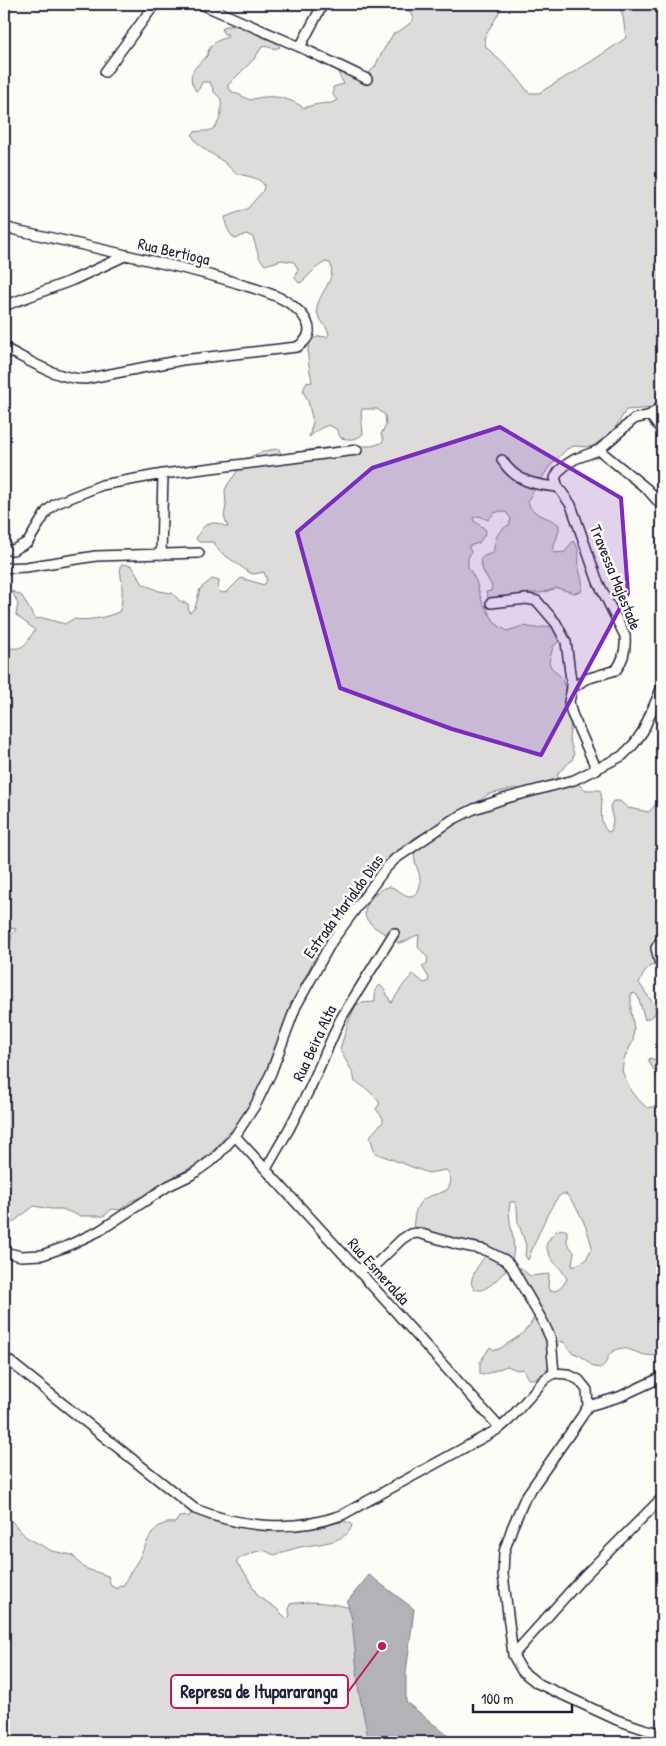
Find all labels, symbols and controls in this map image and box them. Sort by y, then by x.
street label: Rua Bertioga [136,232,212,270]
street label: Travessa Majestade [585,521,647,633]
street label: Estrada Marialdo Dias [298,850,388,962]
street label: Rua Beira Alta [287,1001,341,1085]
street label: Rua Esmeralda [343,1233,415,1309]
callout: Represa de Itupararanga [171,1675,348,1708]
text: Represa de Itupararanga [180,1679,339,1705]
scale bar [473,1681,572,1713]
text: 100 m [481,1688,514,1709]

